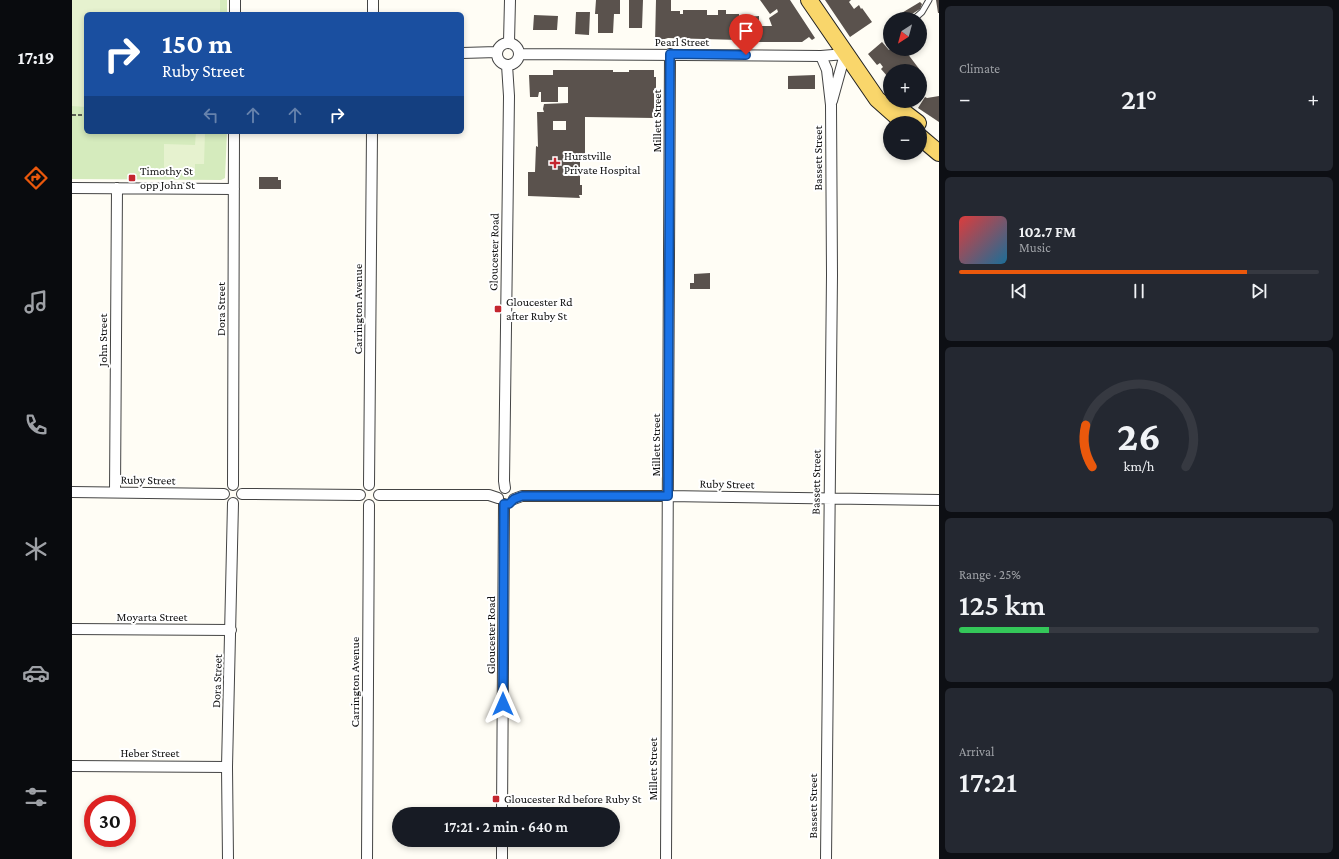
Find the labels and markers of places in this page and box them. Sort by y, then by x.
pin [729,14,763,55]
place label: Hurstville Private Hospital [564,149,640,177]
marker: Hurstville Private Hospital [549,157,561,169]
place label: Timothy St opp John St [140,164,196,192]
marker: Timothy St opp John St [127,173,137,183]
place label: Gloucester Rd after Ruby St [506,295,573,323]
marker: Gloucester Rd after Ruby St [493,304,503,314]
place label: Gloucester Rd before Ruby St [504,792,643,806]
marker: Gloucester Rd before Ruby St [491,794,501,804]

